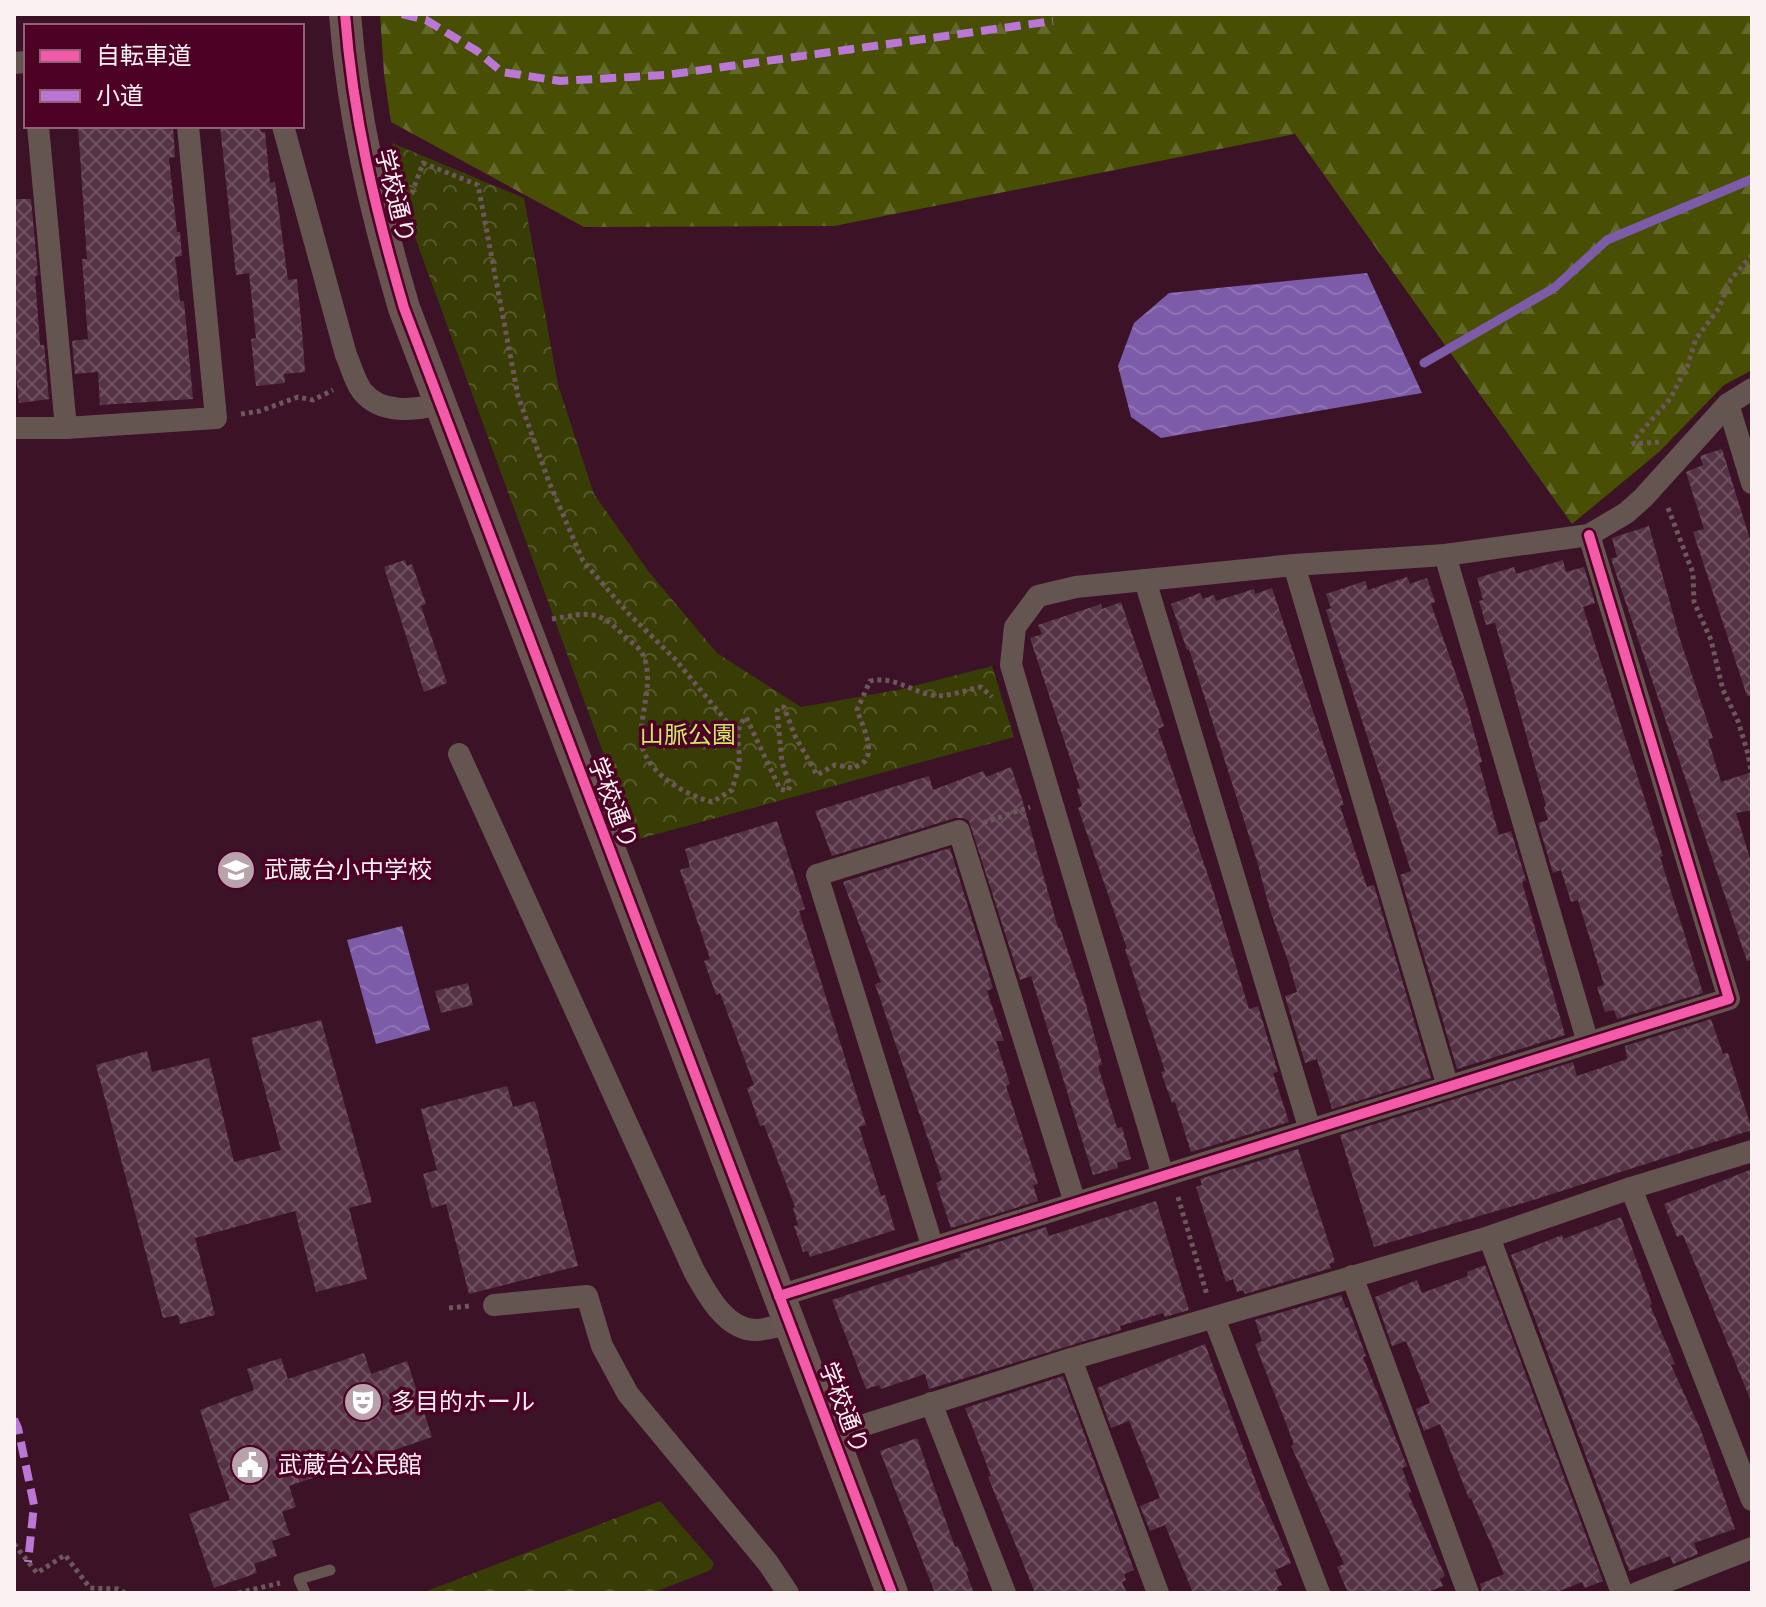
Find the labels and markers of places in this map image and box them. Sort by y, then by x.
school or university icon: 武蔵台小中学校 [215,849,257,891]
place label: 武蔵台小中学校 [264,854,432,883]
theatre icon: 多目的ホール [342,1381,384,1423]
place label: 多目的ホール [391,1386,535,1415]
public building icon: 武蔵台公民館 [229,1444,271,1486]
place label: 武蔵台公民館 [278,1449,422,1478]

